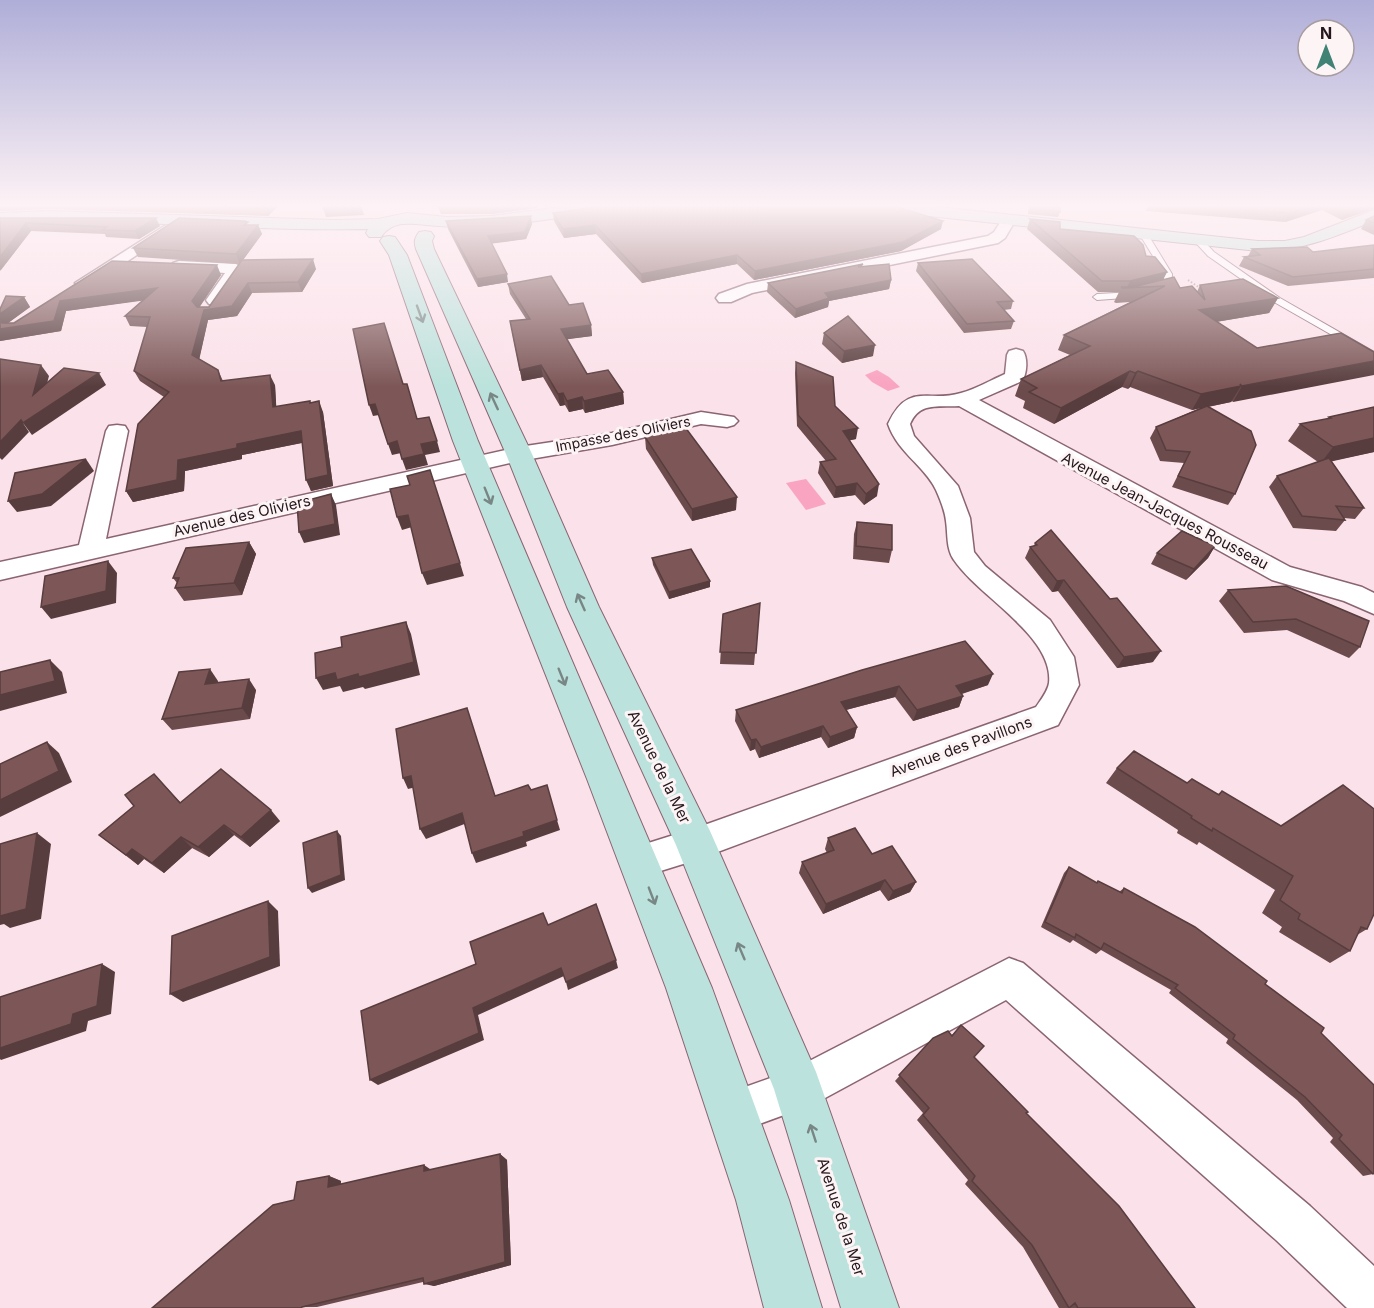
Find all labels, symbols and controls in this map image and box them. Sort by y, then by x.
north arrow [1296,18,1356,78]
text: N [1320,23,1332,43]
one-way arrow [415,304,426,323]
one-way arrow [488,393,500,411]
street label: Impasse des Oliviers [554,412,692,455]
street label: Avenue Jean-Jacques Rousseau [1058,448,1272,573]
one-way arrow [483,487,494,505]
street label: Avenue des Oliviers [171,490,312,541]
one-way arrow [575,594,587,612]
one-way arrow [557,667,568,685]
street label: Avenue de la Mer [624,707,695,827]
street label: Avenue des Pavillons [887,712,1035,781]
one-way arrow [647,886,658,905]
one-way arrow [735,943,746,961]
one-way arrow [807,1124,818,1143]
street label: Avenue de la Mer [813,1155,870,1279]

